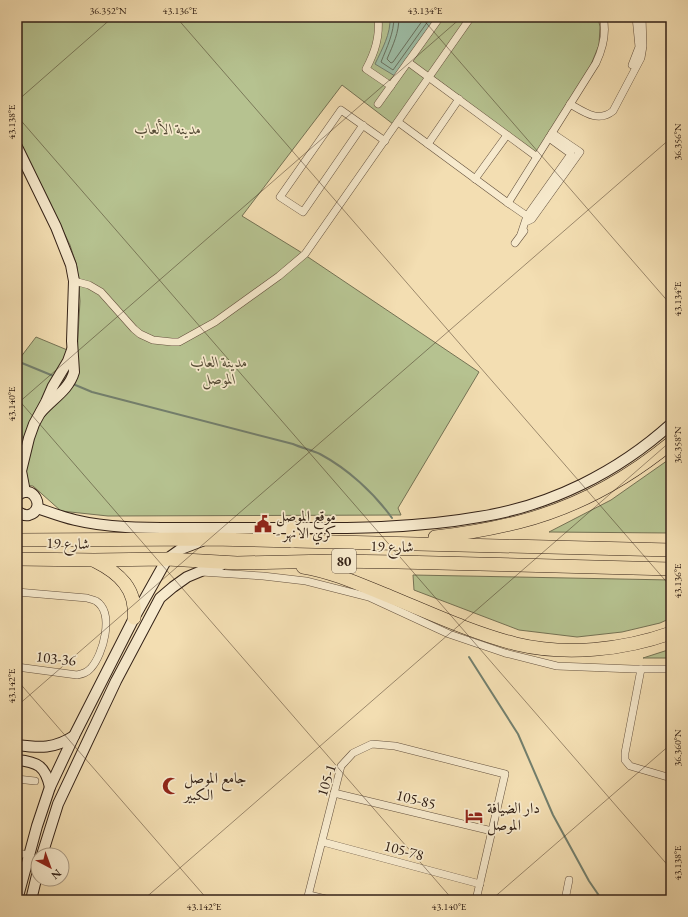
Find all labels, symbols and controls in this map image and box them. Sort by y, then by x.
text: 36.352°N [89,4,127,17]
text: 43.136°E [163,4,198,17]
text: 43.134°E [408,4,443,17]
text: 43.138°E [5,104,18,139]
park label: مدينة الألعاب [135,118,201,139]
text: 36.356°N [671,123,684,161]
text: 43.134°E [671,281,684,316]
park label: مدينة العاب الموصل [190,352,248,390]
text: 43.140°E [5,386,18,421]
text: 36.358°N [671,426,684,464]
place label: موقع الموصل - كري الانهر [276,506,336,545]
public building icon: موقع الموصل - كري الانهر [253,514,273,534]
street label: شارع 19 [46,533,90,557]
street label: شارع 19 [370,536,414,560]
road number: 80 [332,549,356,573]
text: 43.136°E [671,563,684,598]
street label: 103-36 [35,646,77,670]
text: 43.142°E [5,668,18,703]
text: 36.360°N [671,729,684,767]
street label: 105-1 [312,761,340,799]
place label: جامع الموصل الكبير [182,768,247,804]
mosque icon: جامع الموصل الكبير [161,776,181,796]
street label: 105-85 [394,785,438,813]
place label: دار الضيافة الموصل [487,798,540,836]
hotel icon: دار الضيافة الموصل [464,806,484,826]
street label: 105-78 [382,836,426,864]
text: 43.138°E [671,845,684,880]
north arrow [30,847,70,887]
text: N [49,866,65,883]
text: 43.142°E [187,900,222,913]
text: 43.140°E [432,900,467,913]

